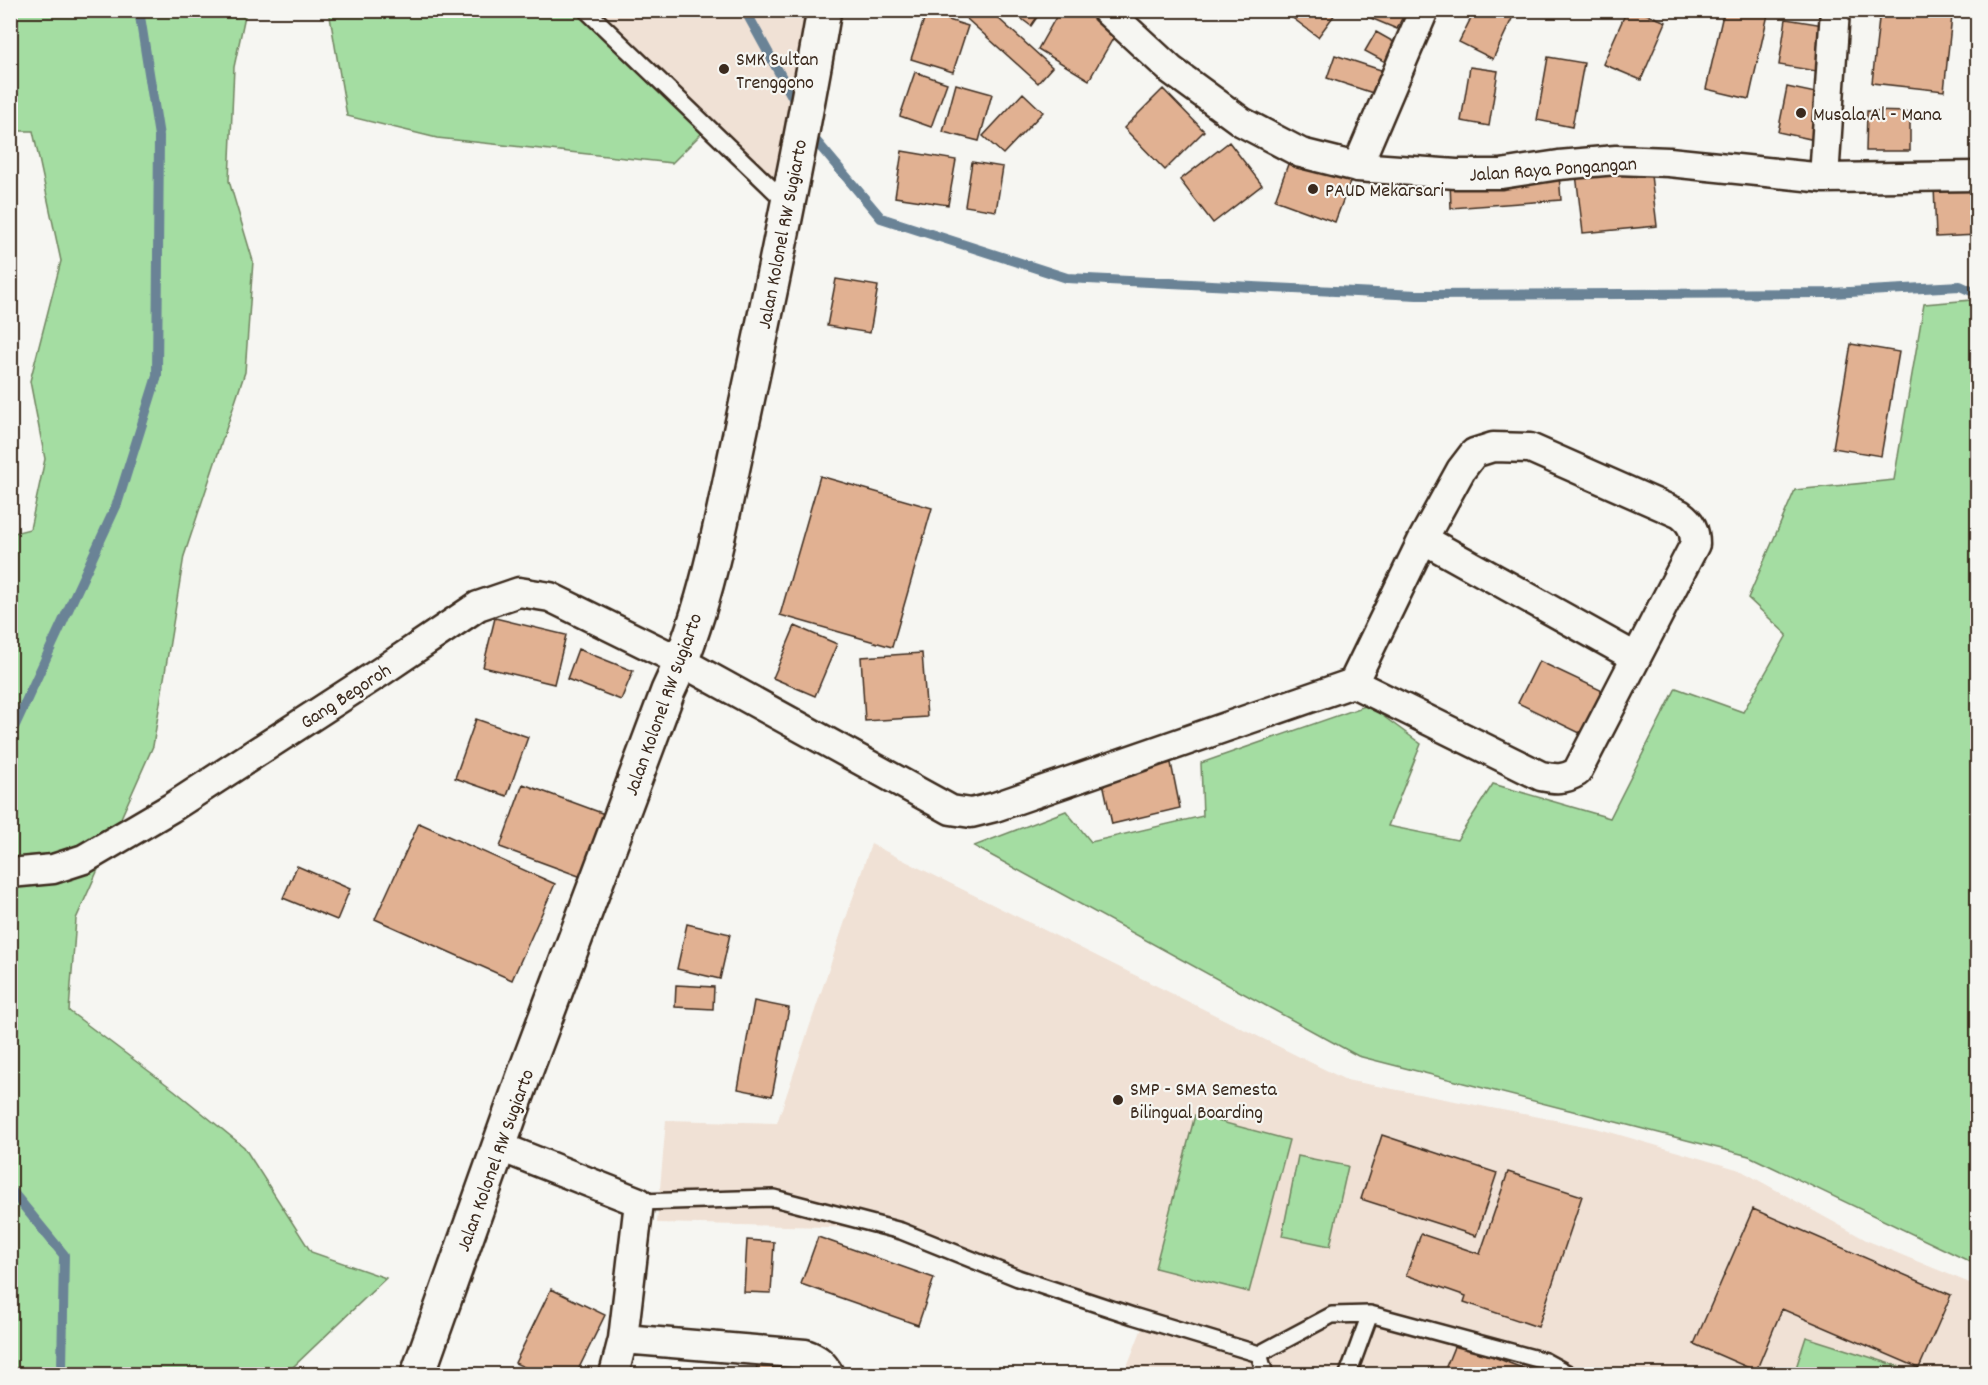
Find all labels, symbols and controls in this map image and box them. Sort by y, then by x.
place label: SMK Sultan Trenggono [736,47,819,98]
marker: SMK Sultan Trenggono [717,62,731,76]
place label: Musala Al - Mana [1813,102,1942,130]
marker: Musala Al - Mana [1794,106,1808,120]
street label: Jalan Kolonel RW Sugiarto [752,137,816,332]
street label: Jalan Raya Pongangan [1469,151,1638,191]
place label: PAUD Mekarsari [1325,178,1444,206]
marker: PAUD Mekarsari [1306,182,1320,196]
street label: Jalan Kolonel RW Sugiarto [619,610,711,800]
street label: Gang Begoroh [296,658,398,737]
street label: Jalan Kolonel RW Sugiarto [451,1066,543,1256]
place label: SMP - SMA Semesta Bilingual Boarding [1130,1077,1278,1128]
marker: SMP - SMA Semesta Bilingual Boarding [1111,1093,1125,1107]

